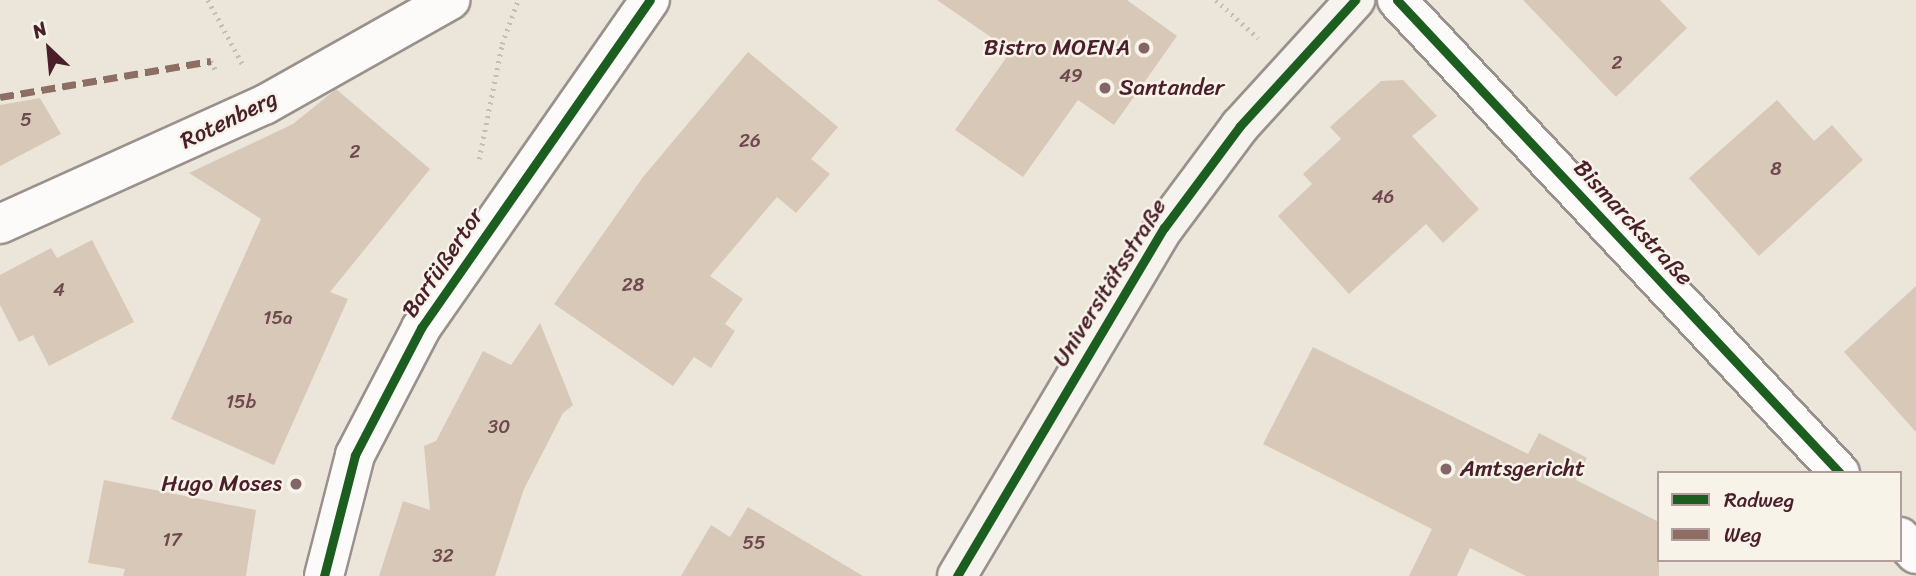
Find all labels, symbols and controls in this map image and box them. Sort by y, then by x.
text: N [26,12,53,47]
north arrow [14,14,84,84]
place label: Bistro MOENA [984,34,1130,62]
marker: Bistro MOENA [1136,40,1152,56]
house number: 2 [1612,52,1622,74]
house number: 49 [1059,65,1083,87]
place label: Santander [1119,74,1224,102]
marker: Santander [1097,80,1113,96]
street label: Rotenberg [176,85,282,155]
house number: 5 [20,109,32,131]
house number: 26 [739,130,761,152]
house number: 2 [350,141,360,163]
street label: Bismarckstraße [1568,154,1698,292]
house number: 8 [1770,158,1782,180]
house number: 46 [1372,186,1394,208]
street label: Universitätsstraße [1047,194,1173,372]
street label: Barfüßertor [396,203,490,323]
house number: 28 [622,274,644,296]
house number: 4 [53,279,65,301]
house number: 15a [263,307,293,329]
house number: 15b [226,391,256,413]
house number: 30 [488,416,510,438]
place label: Amtsgericht [1460,455,1585,483]
marker: Amtsgericht [1438,461,1454,477]
place label: Hugo Moses [161,470,282,498]
legend [1657,471,1902,562]
marker: Hugo Moses [288,476,304,492]
text: Radweg [1724,481,1794,519]
text: Weg [1724,516,1762,554]
house number: 17 [163,529,181,551]
house number: 55 [742,532,766,554]
house number: 32 [432,545,454,567]

